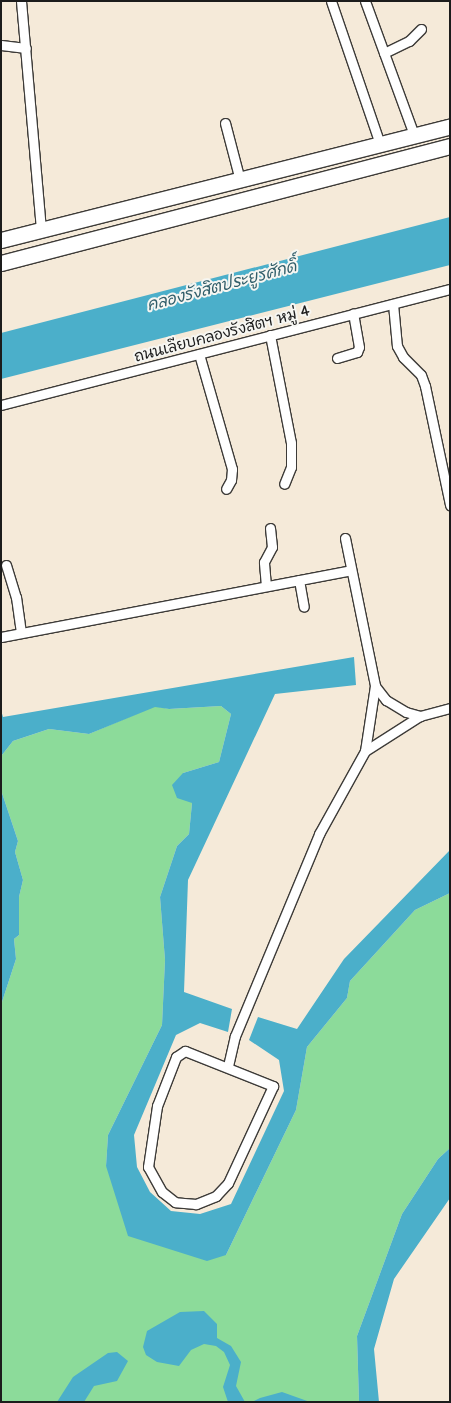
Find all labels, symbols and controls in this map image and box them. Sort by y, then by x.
water label: คลองรังสิตประยูรศักดิ์ [145,258,299,316]
street label: ถนนเลียบคลองรังสิตฯ หมู่ 4 [132,302,312,366]

